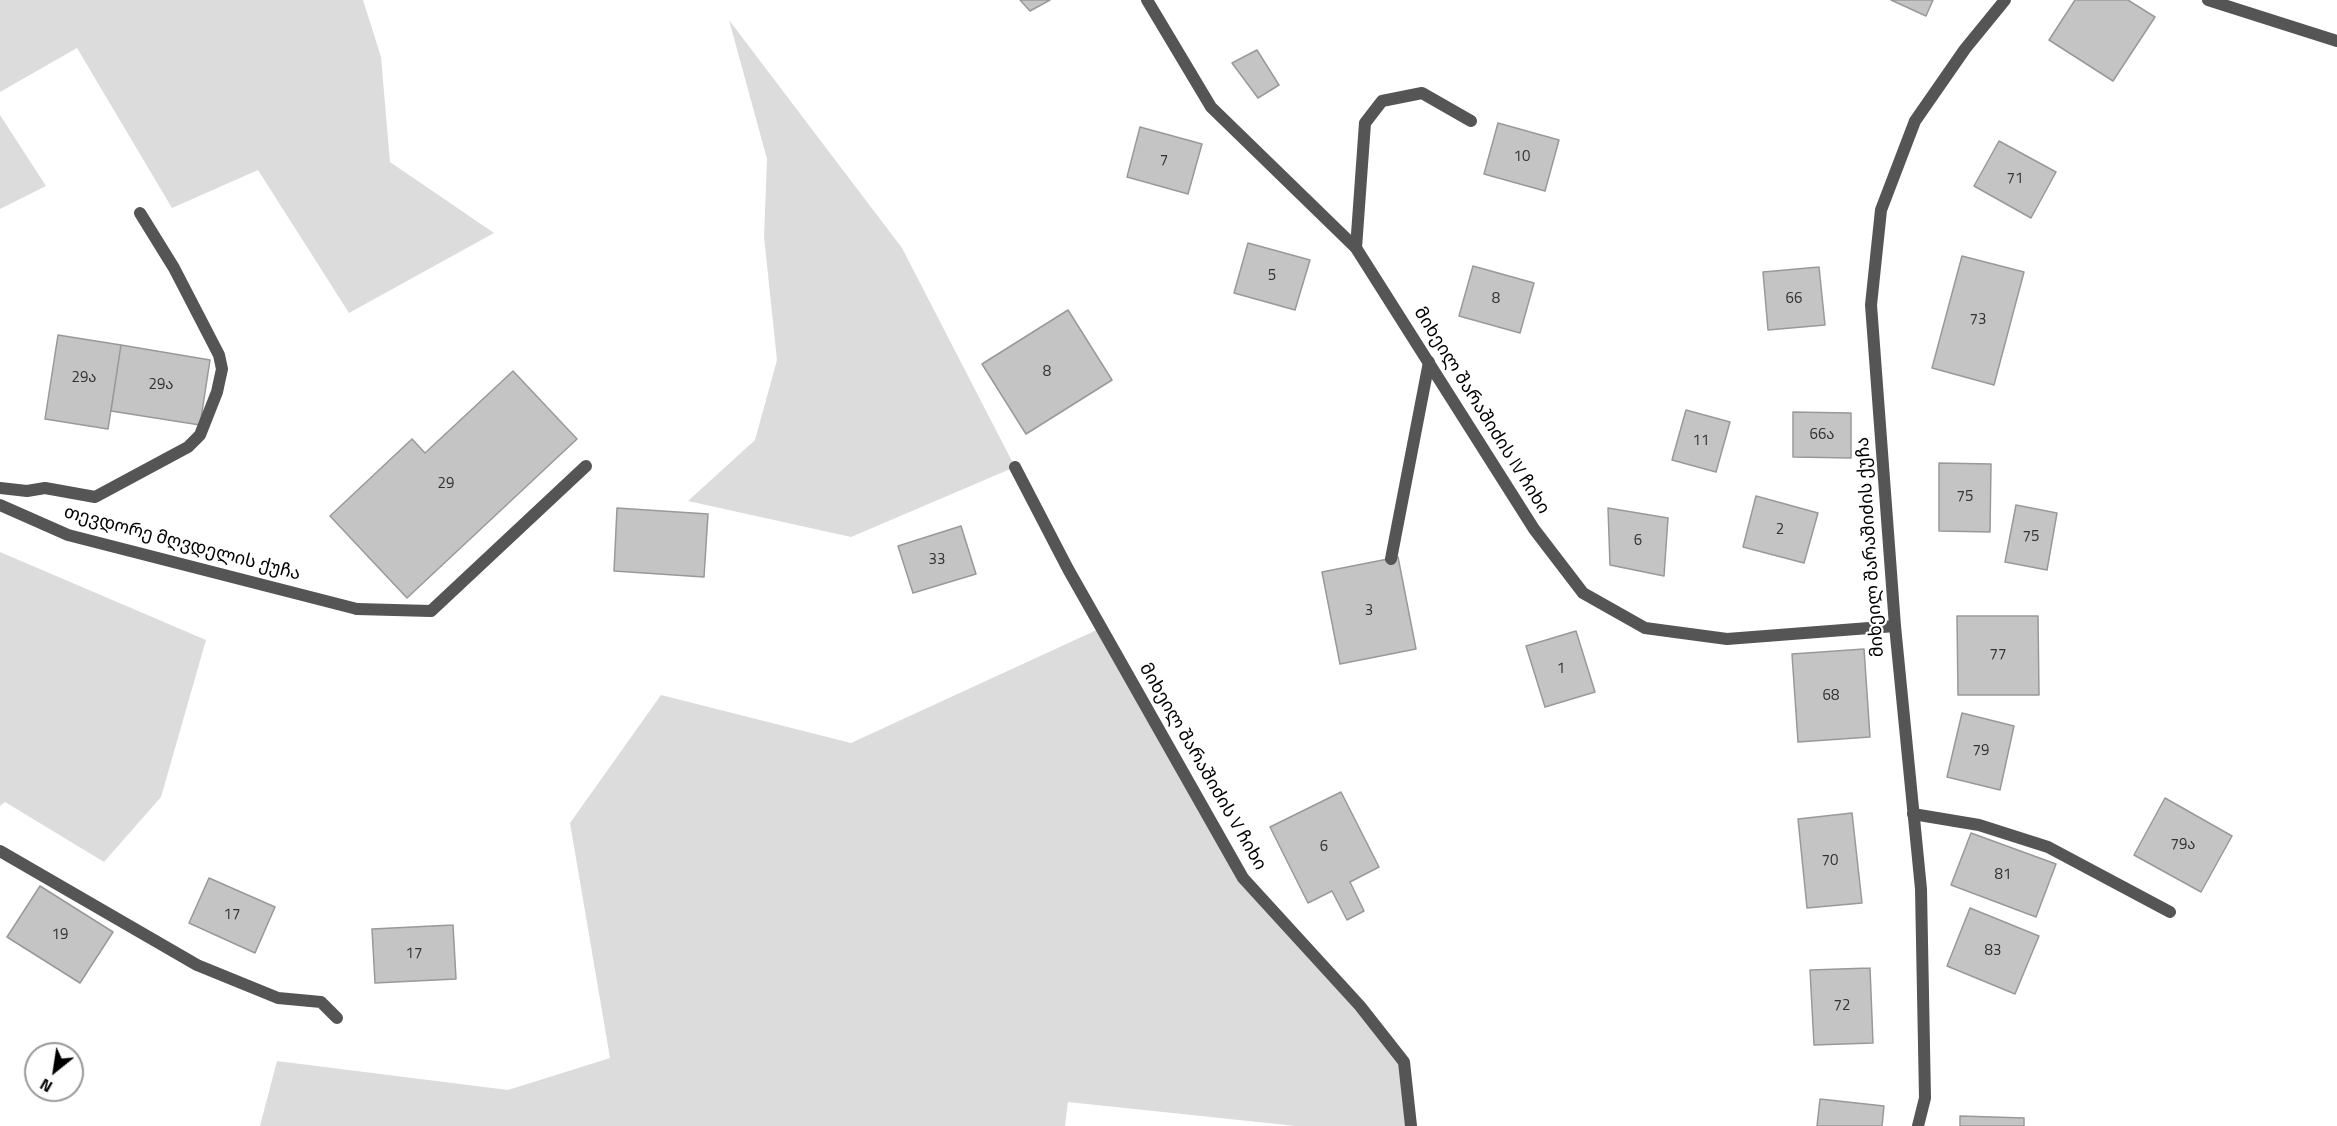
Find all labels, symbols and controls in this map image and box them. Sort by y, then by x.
house number: 10 [1514,148,1530,166]
house number: 7 [1160,152,1168,170]
house number: 71 [2007,170,2023,188]
house number: 5 [1268,267,1276,285]
house number: 8 [1492,290,1500,308]
house number: 66 [1786,290,1802,308]
street label: მიხეილ შარაშიძის IV ჩიხი [1408,304,1554,518]
house number: 73 [1970,311,1986,329]
house number: 8 [1043,363,1051,381]
house number: 29ა [71,369,97,387]
house number: 29ა [148,376,174,394]
house number: 66ა [1809,426,1835,444]
house number: 11 [1693,432,1709,450]
street label: მიხეილ შარაშიძის ქუჩა [1853,436,1889,658]
house number: 29 [438,475,454,493]
house number: 75 [1957,488,1973,506]
street label: თევდორე მღვდელის ქუჩა [61,502,303,586]
house number: 2 [1776,521,1784,539]
house number: 75 [2023,528,2039,546]
house number: 6 [1634,532,1642,550]
house number: 33 [929,551,945,569]
house number: 3 [1365,602,1373,620]
house number: 77 [1990,646,2006,664]
street label: მიხეილ შარაშიძის V ჩიხი [1134,660,1270,874]
house number: 1 [1557,660,1565,678]
house number: 68 [1823,687,1839,705]
house number: 79 [1973,742,1989,760]
house number: 79ა [2170,836,2196,854]
house number: 6 [1320,838,1328,856]
house number: 70 [1822,852,1838,870]
house number: 81 [1995,866,2011,884]
house number: 17 [224,906,240,924]
house number: 19 [52,926,68,944]
house number: 83 [1985,942,2001,960]
house number: 17 [406,945,422,963]
house number: 72 [1834,997,1850,1015]
north arrow [24,1042,84,1102]
text: N [35,1073,57,1099]

